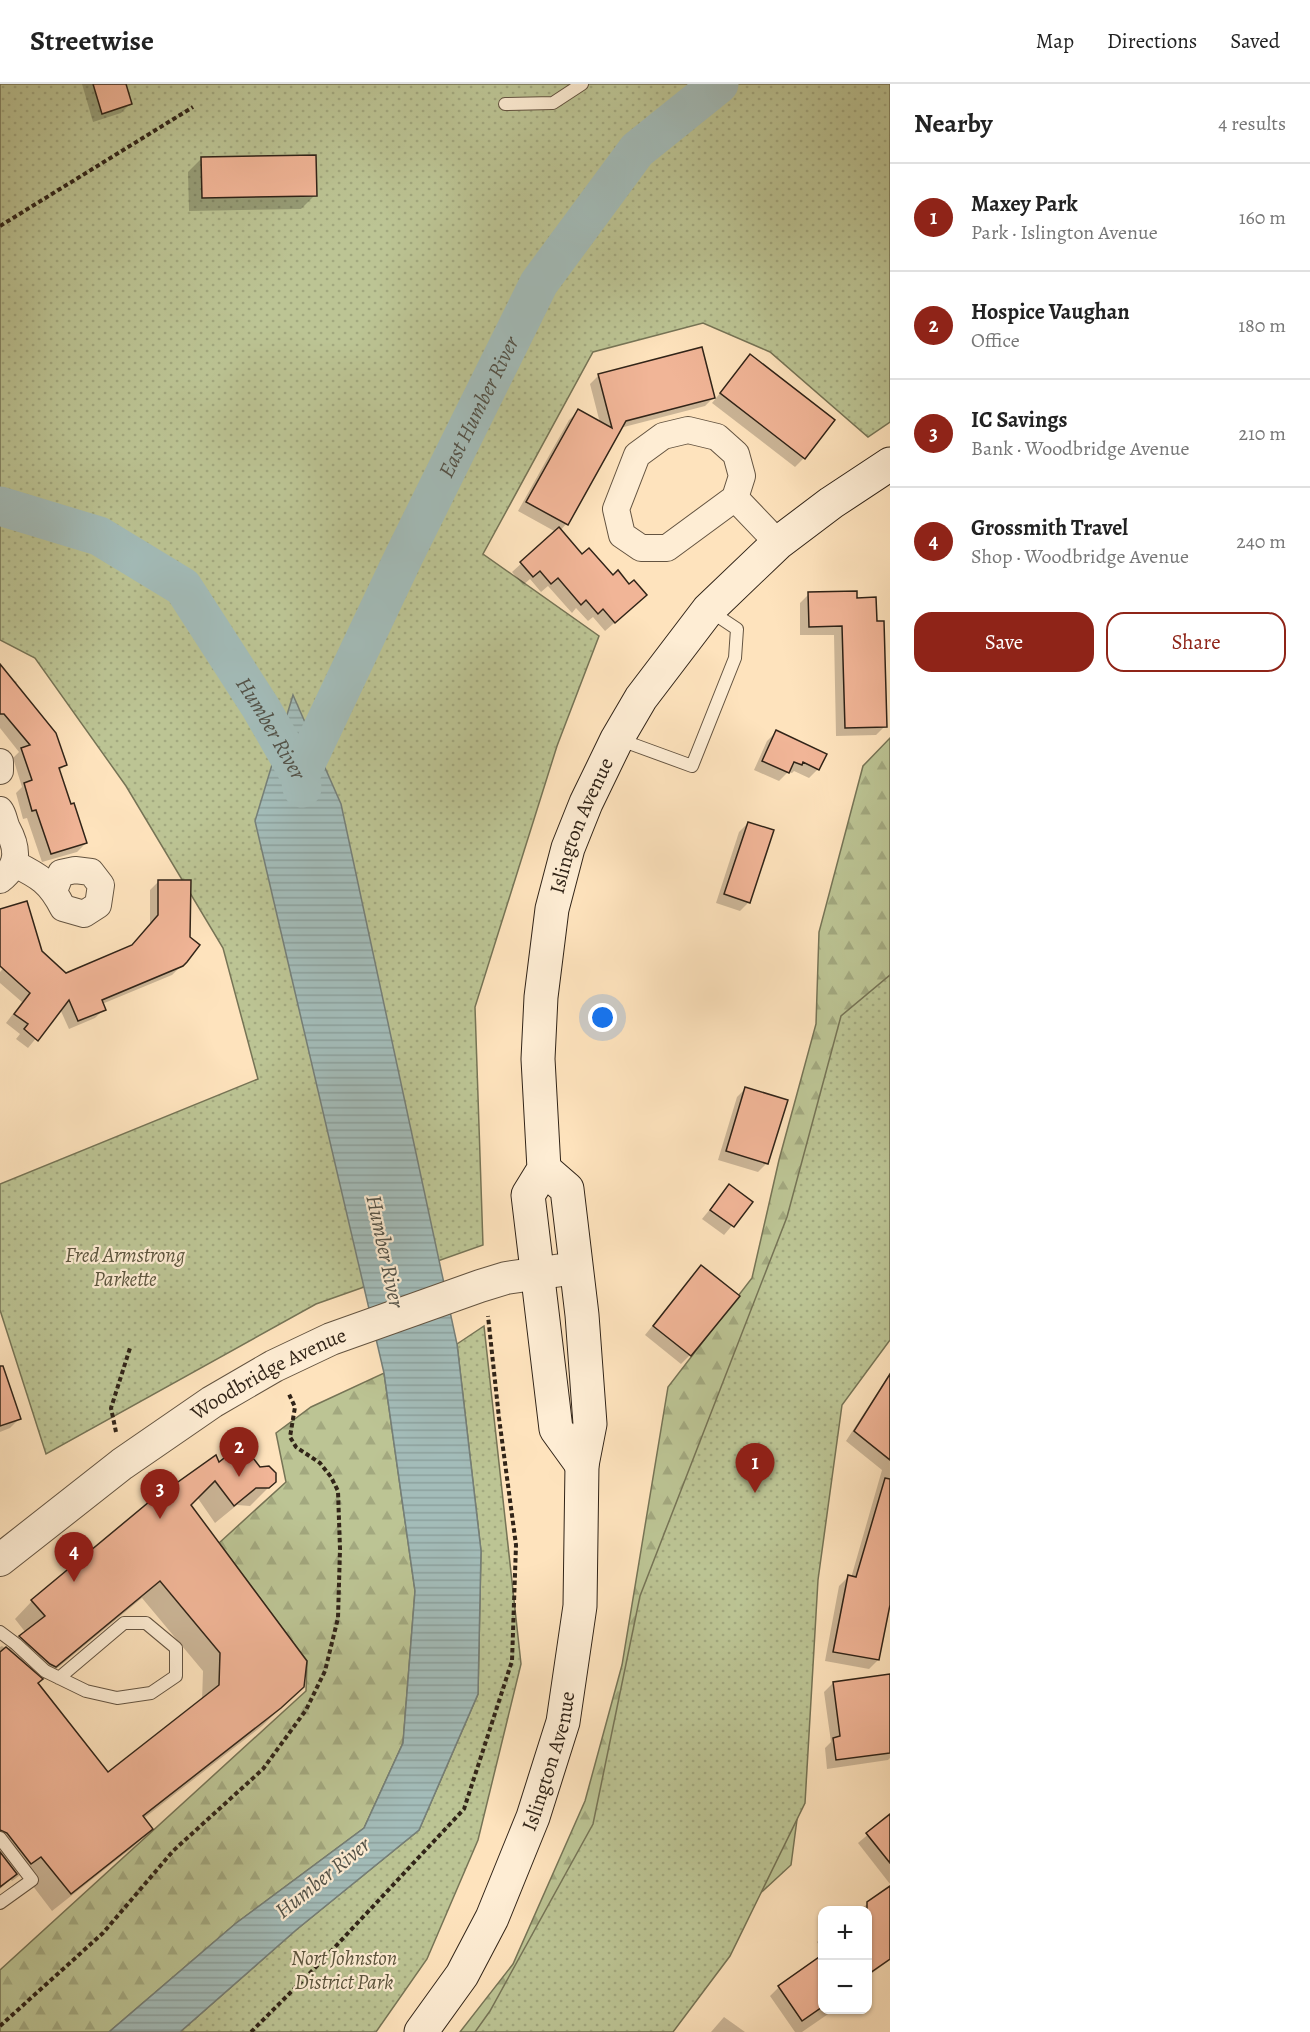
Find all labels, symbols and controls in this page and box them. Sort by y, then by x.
text: Streetwise [30,22,154,60]
text: Map [1036,27,1074,55]
text: Directions [1107,27,1197,55]
text: Saved [1230,27,1280,55]
text: Nearby [914,106,993,141]
text: 4 results [1218,110,1286,137]
text: Maxey Park [971,189,1078,219]
text: 1 [930,204,937,231]
text: 160 m [1239,204,1286,231]
text: Park · Islington Avenue [971,219,1158,246]
text: Hospice Vaughan [971,297,1130,327]
text: 2 [929,312,938,339]
text: 180 m [1238,312,1286,339]
text: Office [971,327,1020,354]
water label: East Humber River [431,330,527,483]
text: IC Savings [971,405,1067,435]
text: 3 [929,420,938,447]
text: 210 m [1238,420,1286,447]
text: Bank · Woodbridge Avenue [971,435,1190,462]
text: Grossmith Travel [971,513,1128,543]
text: 4 [929,528,938,555]
text: 240 m [1236,528,1286,555]
text: Shop · Woodbridge Avenue [971,543,1189,570]
button: Save [914,612,1094,672]
button: Share [1106,612,1286,672]
water label: Humber River [229,671,313,786]
street label: Islington Avenue [543,753,620,897]
your location [588,1003,617,1032]
water label: Humber River [358,1192,412,1312]
park label: Fred Armstrong Parkette [65,1241,186,1293]
street label: Woodbridge Avenue [184,1321,350,1427]
pin: 2 [220,1428,258,1477]
pin: 1 [736,1444,774,1493]
pin: 3 [140,1470,180,1519]
pin: 4 [54,1532,94,1582]
street label: Islington Avenue [515,1689,581,1835]
water label: Humber River [269,1829,378,1925]
map controls [818,1906,872,2014]
button: + [818,1906,872,1960]
park label: Nort Johnston District Park [291,1944,397,1996]
button: − [818,1960,872,2014]

